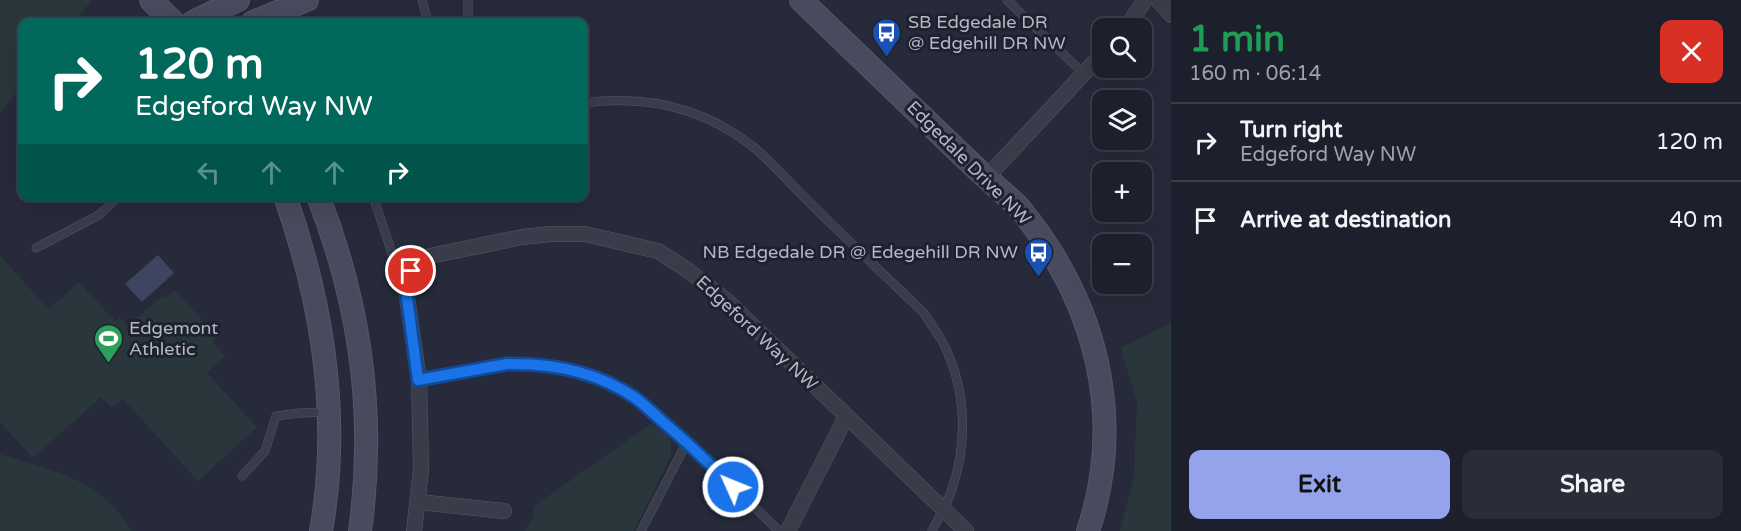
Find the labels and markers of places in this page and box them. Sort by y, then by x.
place label: SB Edgedale DR @ Edgehill DR NW [908,11,1066,54]
bus stop icon: SB Edgedale DR @ Edgehill DR NW [871,16,903,58]
bus stop icon: NB Edgedale DR @ Edegehill DR NW [1023,236,1055,278]
place label: NB Edgedale DR @ Edegehill DR NW [702,241,1018,263]
pin [385,245,436,296]
place label: Edgemont Athletic [129,317,218,360]
sports icon: Edgemont Athletic [92,322,124,364]

